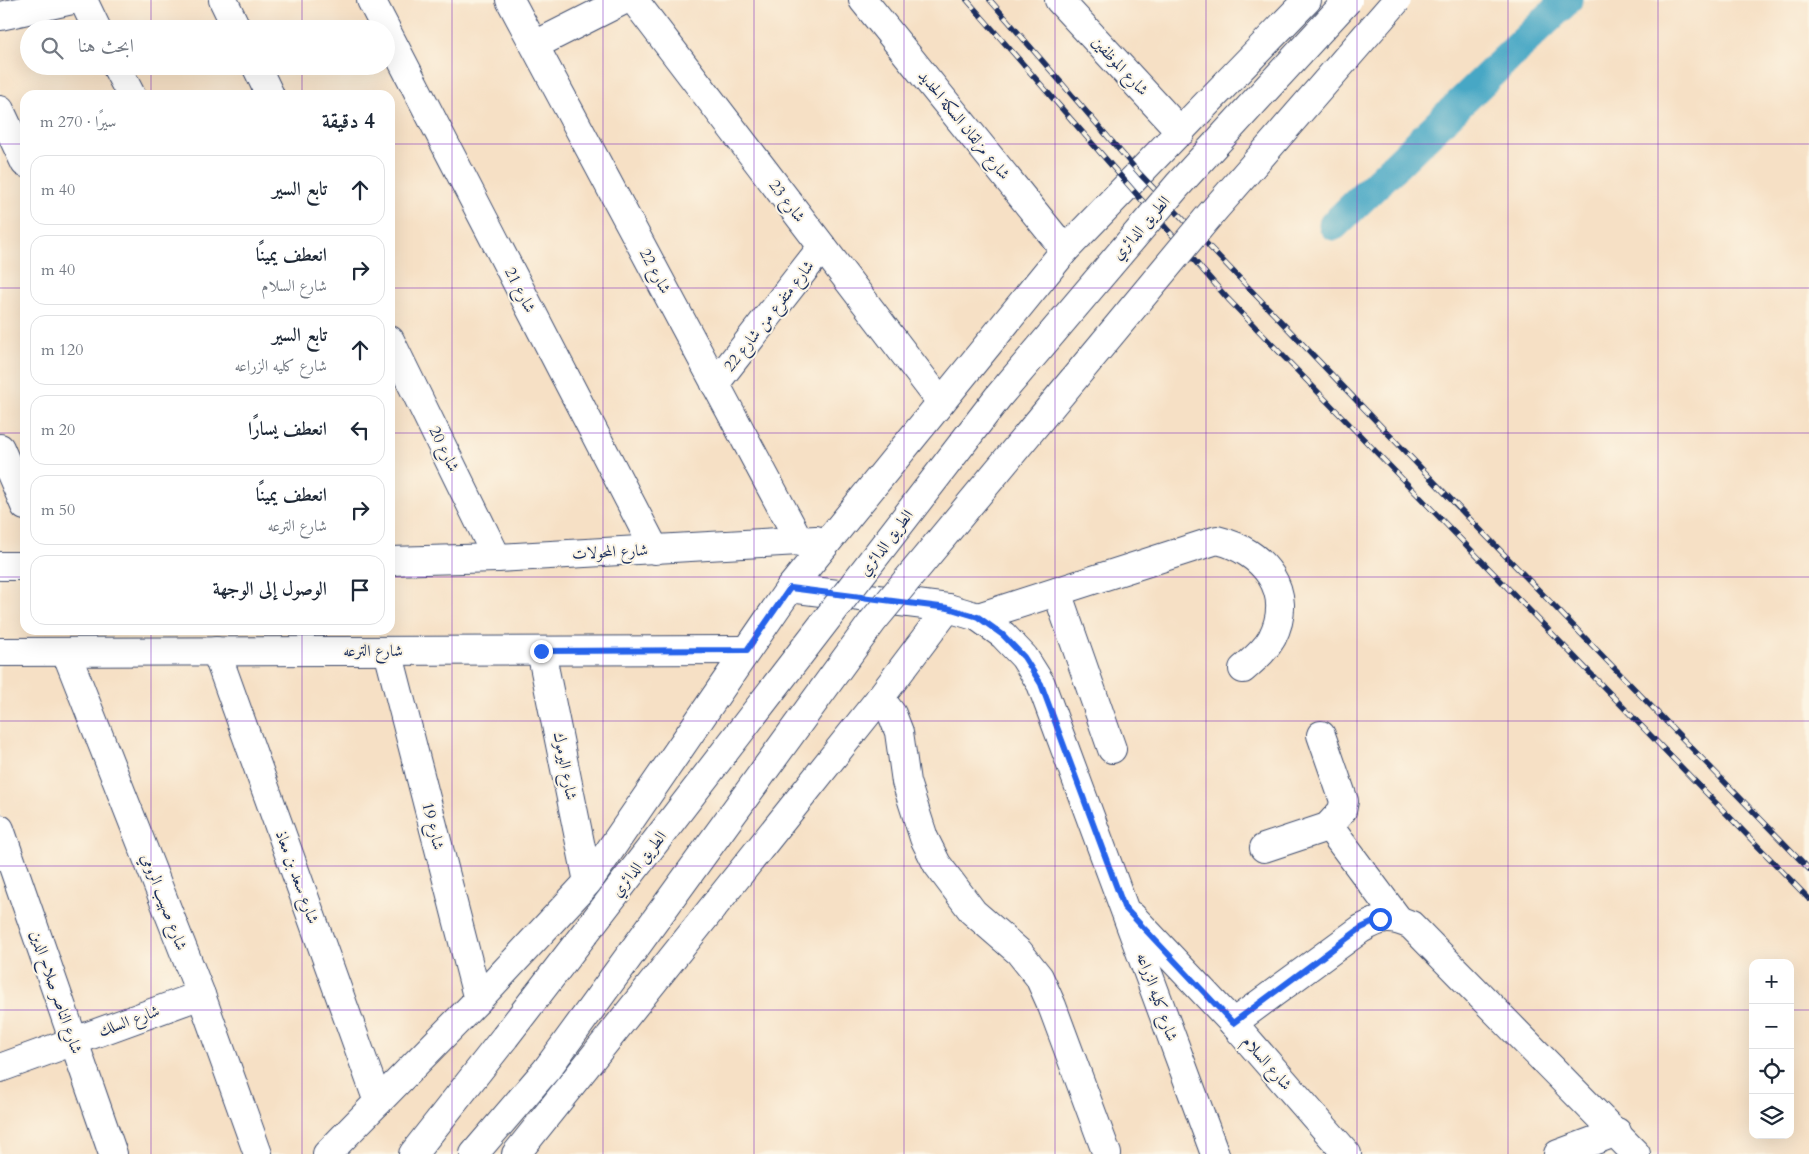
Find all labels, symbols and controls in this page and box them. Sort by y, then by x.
search box [20,20,395,75]
street label: شارع الموظفين [1085,31,1153,102]
text: ابحث هنا [78,33,134,59]
icon: search [38,34,66,62]
street label: شارع مزلقان السكة الحديد [911,66,1015,186]
text: 4 دقيقة [322,107,375,136]
text: سيرًا · 270 m [40,111,116,133]
street label: شارع 23 [762,175,810,228]
text: تابع السير [272,176,327,202]
icon: ahead [346,176,374,204]
text: 40 m [41,179,75,201]
street label: الطريق الدائري [1107,191,1176,265]
text: انعطف يمينًا [256,242,327,268]
street label: شارع 22 [632,244,676,299]
icon: right [346,256,374,284]
street label: شارع متفرع من شارع 22 [719,256,821,377]
text: 40 m [41,259,75,281]
street label: شارع 21 [497,263,541,317]
text: شارع السلام [261,275,327,297]
text: تابع السير [272,322,327,348]
icon: ahead [346,336,374,364]
text: 120 m [41,339,83,361]
text: شارع كليه الزراعه [234,355,327,377]
text: انعطف يسارًا [248,416,327,442]
icon: left [346,416,374,444]
text: 20 m [41,419,75,441]
street label: شارع 20 [422,422,465,476]
text: انعطف يمينًا [256,482,327,508]
icon: right [346,496,374,524]
text: 50 m [41,499,75,521]
street label: الطريق الدائري [854,505,919,581]
text: شارع الترعه [268,515,327,537]
street label: شارع المحولات [571,539,649,567]
text: الوصول إلى الوجهة [213,576,327,602]
icon: arrive [346,576,374,604]
street label: شارع الترعه [343,640,403,664]
route end [530,640,553,663]
street label: شارع اليرموك [546,730,582,803]
street label: شارع 19 [415,800,450,853]
street label: الطريق الدائري [606,826,673,902]
street label: شارع سعد بن معاذ [268,827,324,928]
street label: شارع صهيب الرومي [134,850,193,954]
route start [1369,908,1392,931]
street label: شارع الناصر صلاح الدين [22,927,87,1058]
street label: شارع كليه الزراعه [1129,950,1183,1045]
map controls [1749,959,1794,1139]
button: + [1749,959,1794,1004]
street label: شارع السلك [95,1000,163,1044]
button: − [1749,1004,1794,1049]
street label: شارع السلام [1235,1031,1297,1097]
button: locate [1749,1049,1794,1094]
button: layers [1749,1094,1794,1139]

